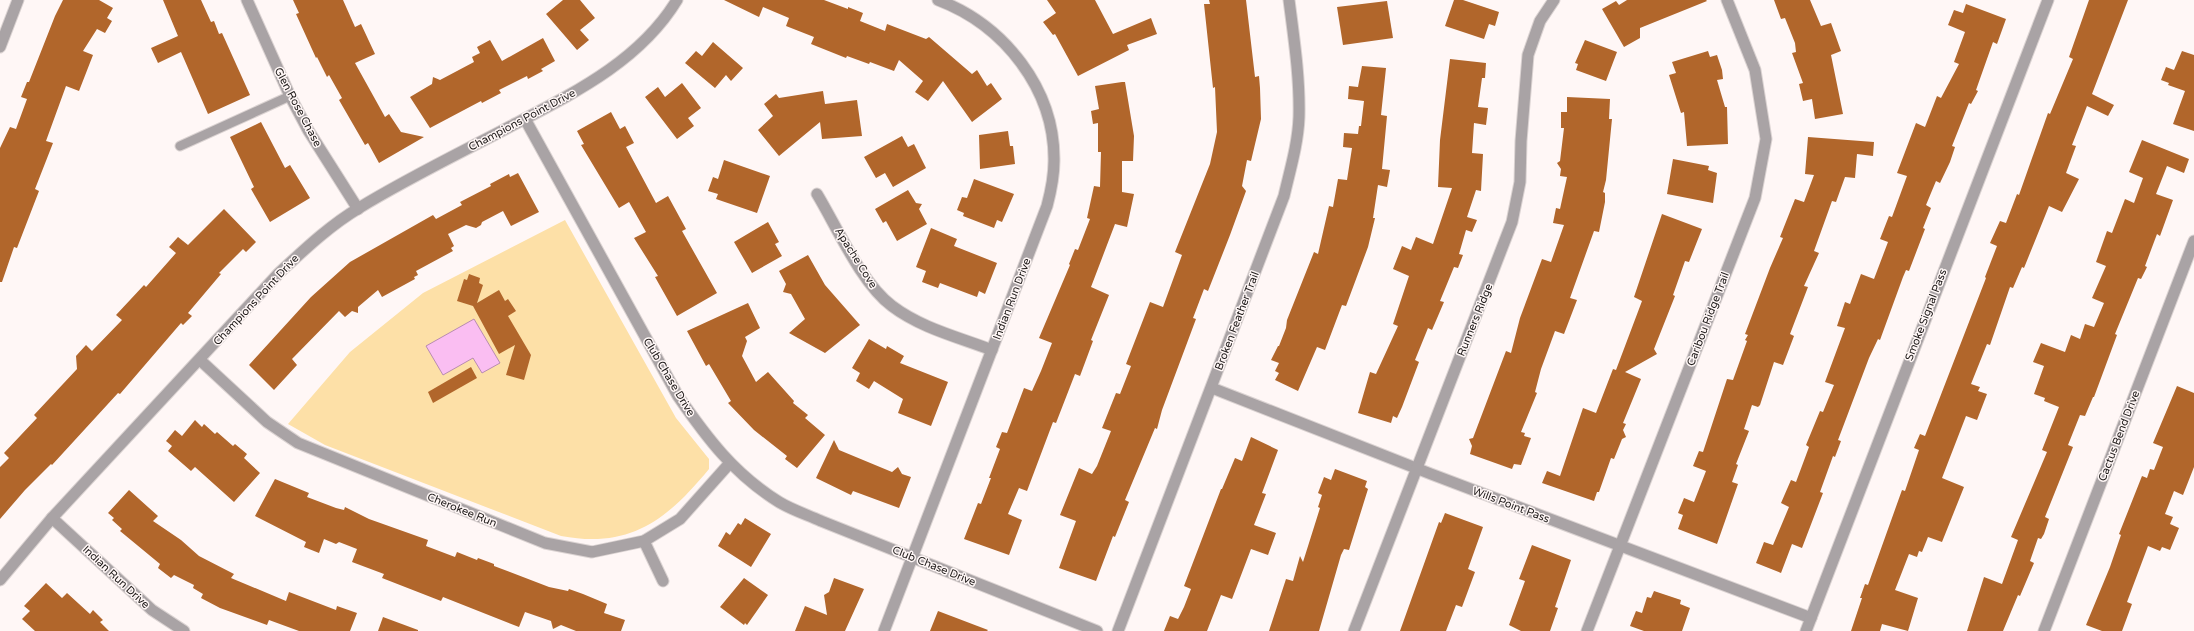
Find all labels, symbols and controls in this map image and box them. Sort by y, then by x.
street label: Glen Rose Chase [272,65,324,149]
street label: Champions Point Drive [466,86,578,154]
street label: Apache Cove [832,225,880,291]
street label: Champions Point Drive [211,252,301,348]
street label: Indian Run Drive [990,256,1034,342]
street label: Smoke Signal Pass [1903,267,1949,363]
street label: Broken Feather Trail [1212,270,1262,372]
street label: Caribou Ridge Trail [1684,270,1732,368]
street label: Runners Ridge [1455,282,1495,358]
street label: Club Chase Drive [641,336,697,418]
street label: Cactus Bend Drive [2096,389,2142,483]
street label: Wills Point Pass [1471,484,1551,526]
street label: Cherokee Run [425,490,499,530]
street label: Indian Run Drive [80,543,152,611]
street label: Club Chase Drive [890,543,978,589]

